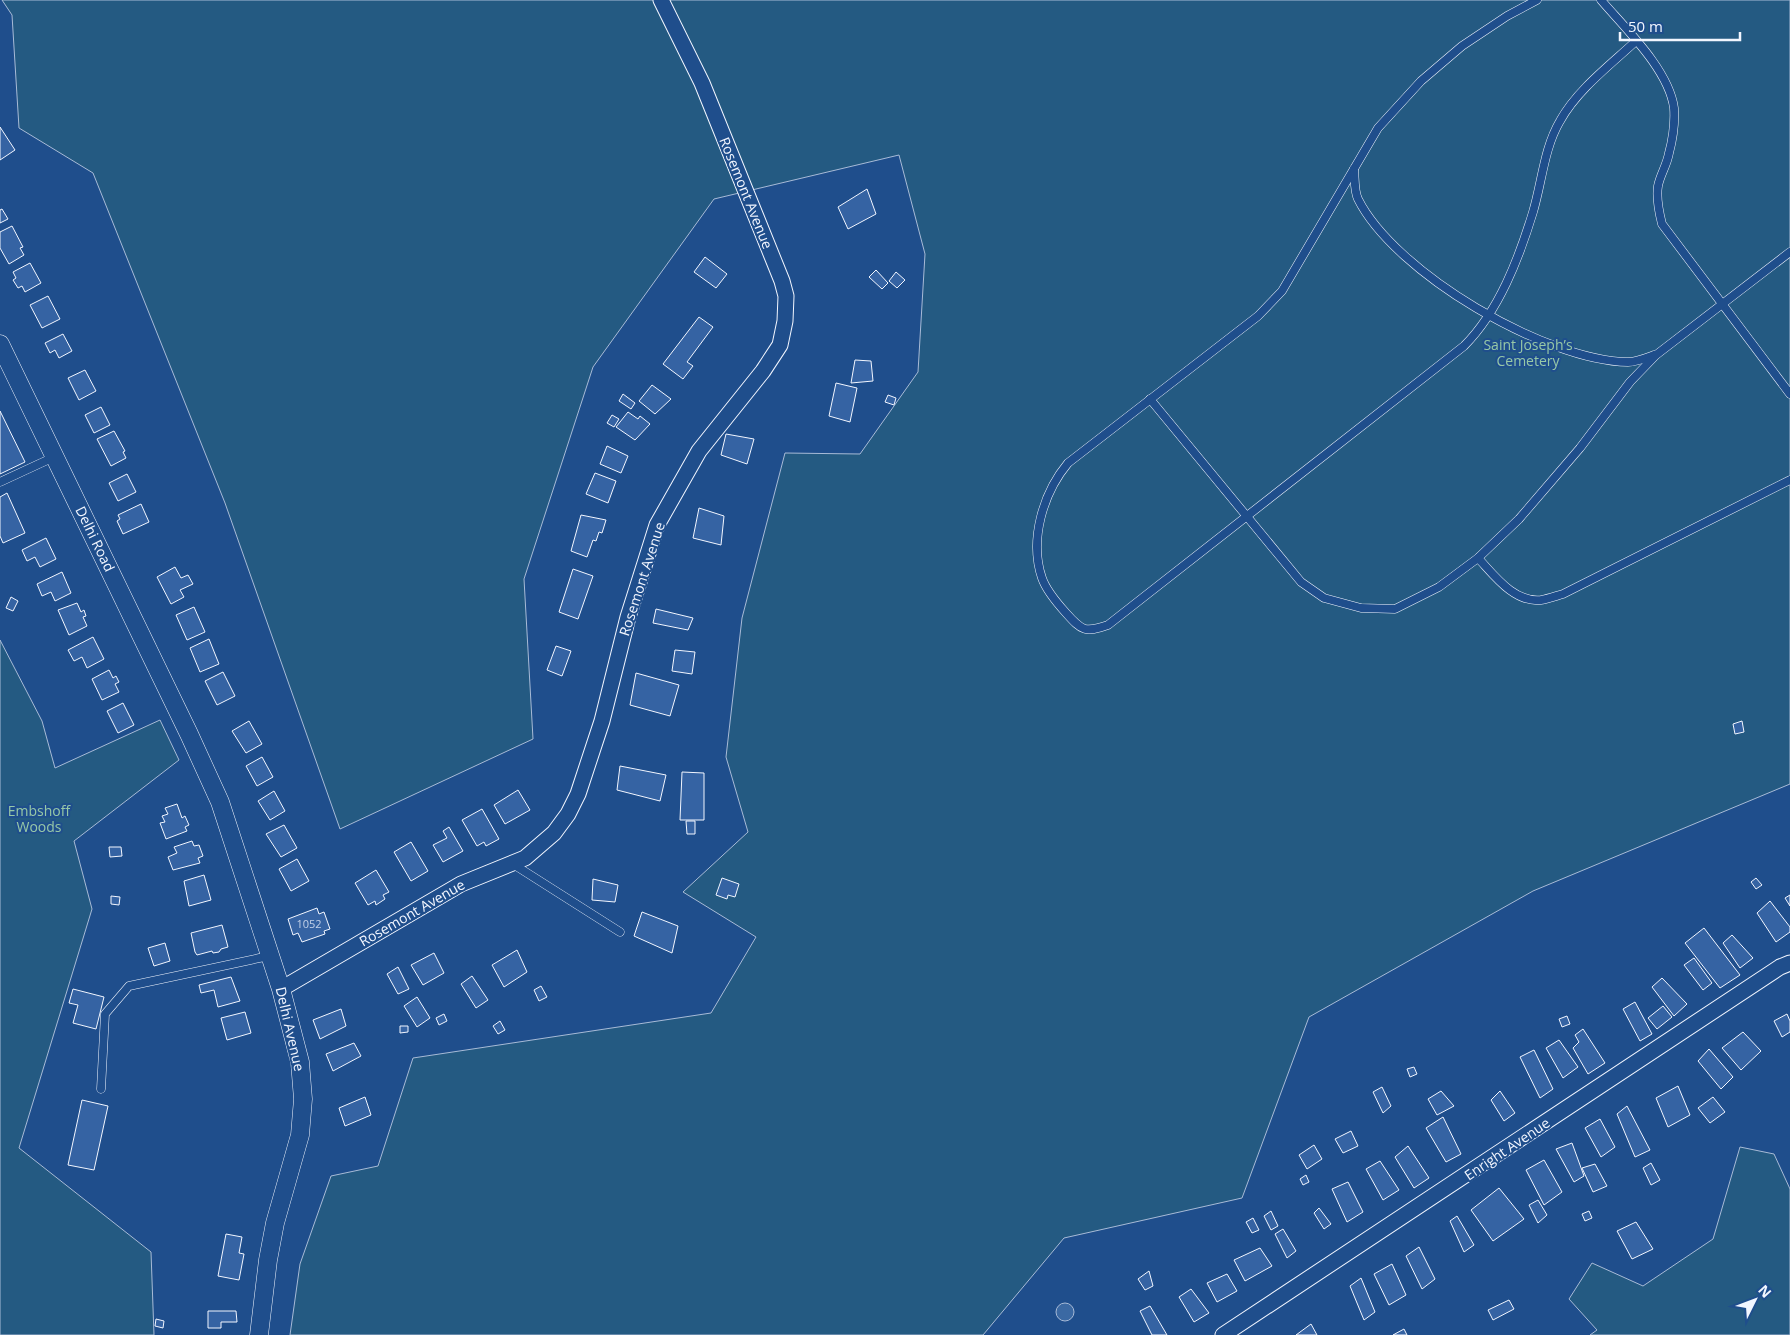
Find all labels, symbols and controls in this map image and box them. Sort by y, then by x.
scale bar [1620,10,1740,42]
text: 50 m [1628,16,1663,36]
street label: Rosemont Avenue [715,134,778,252]
park label: Saint Joseph’s Cemetery [1483,335,1573,370]
street label: Delhi Road [71,503,119,575]
street label: Rosemont Avenue [614,519,669,638]
park label: Embshoff Woods [8,801,72,836]
street label: Rosemont Avenue [355,875,468,951]
house number: 1052 [296,916,322,931]
street label: Delhi Avenue [272,985,309,1073]
street label: Enright Avenue [1460,1113,1553,1184]
north arrow [1730,1275,1780,1325]
text: N [1754,1280,1776,1302]

